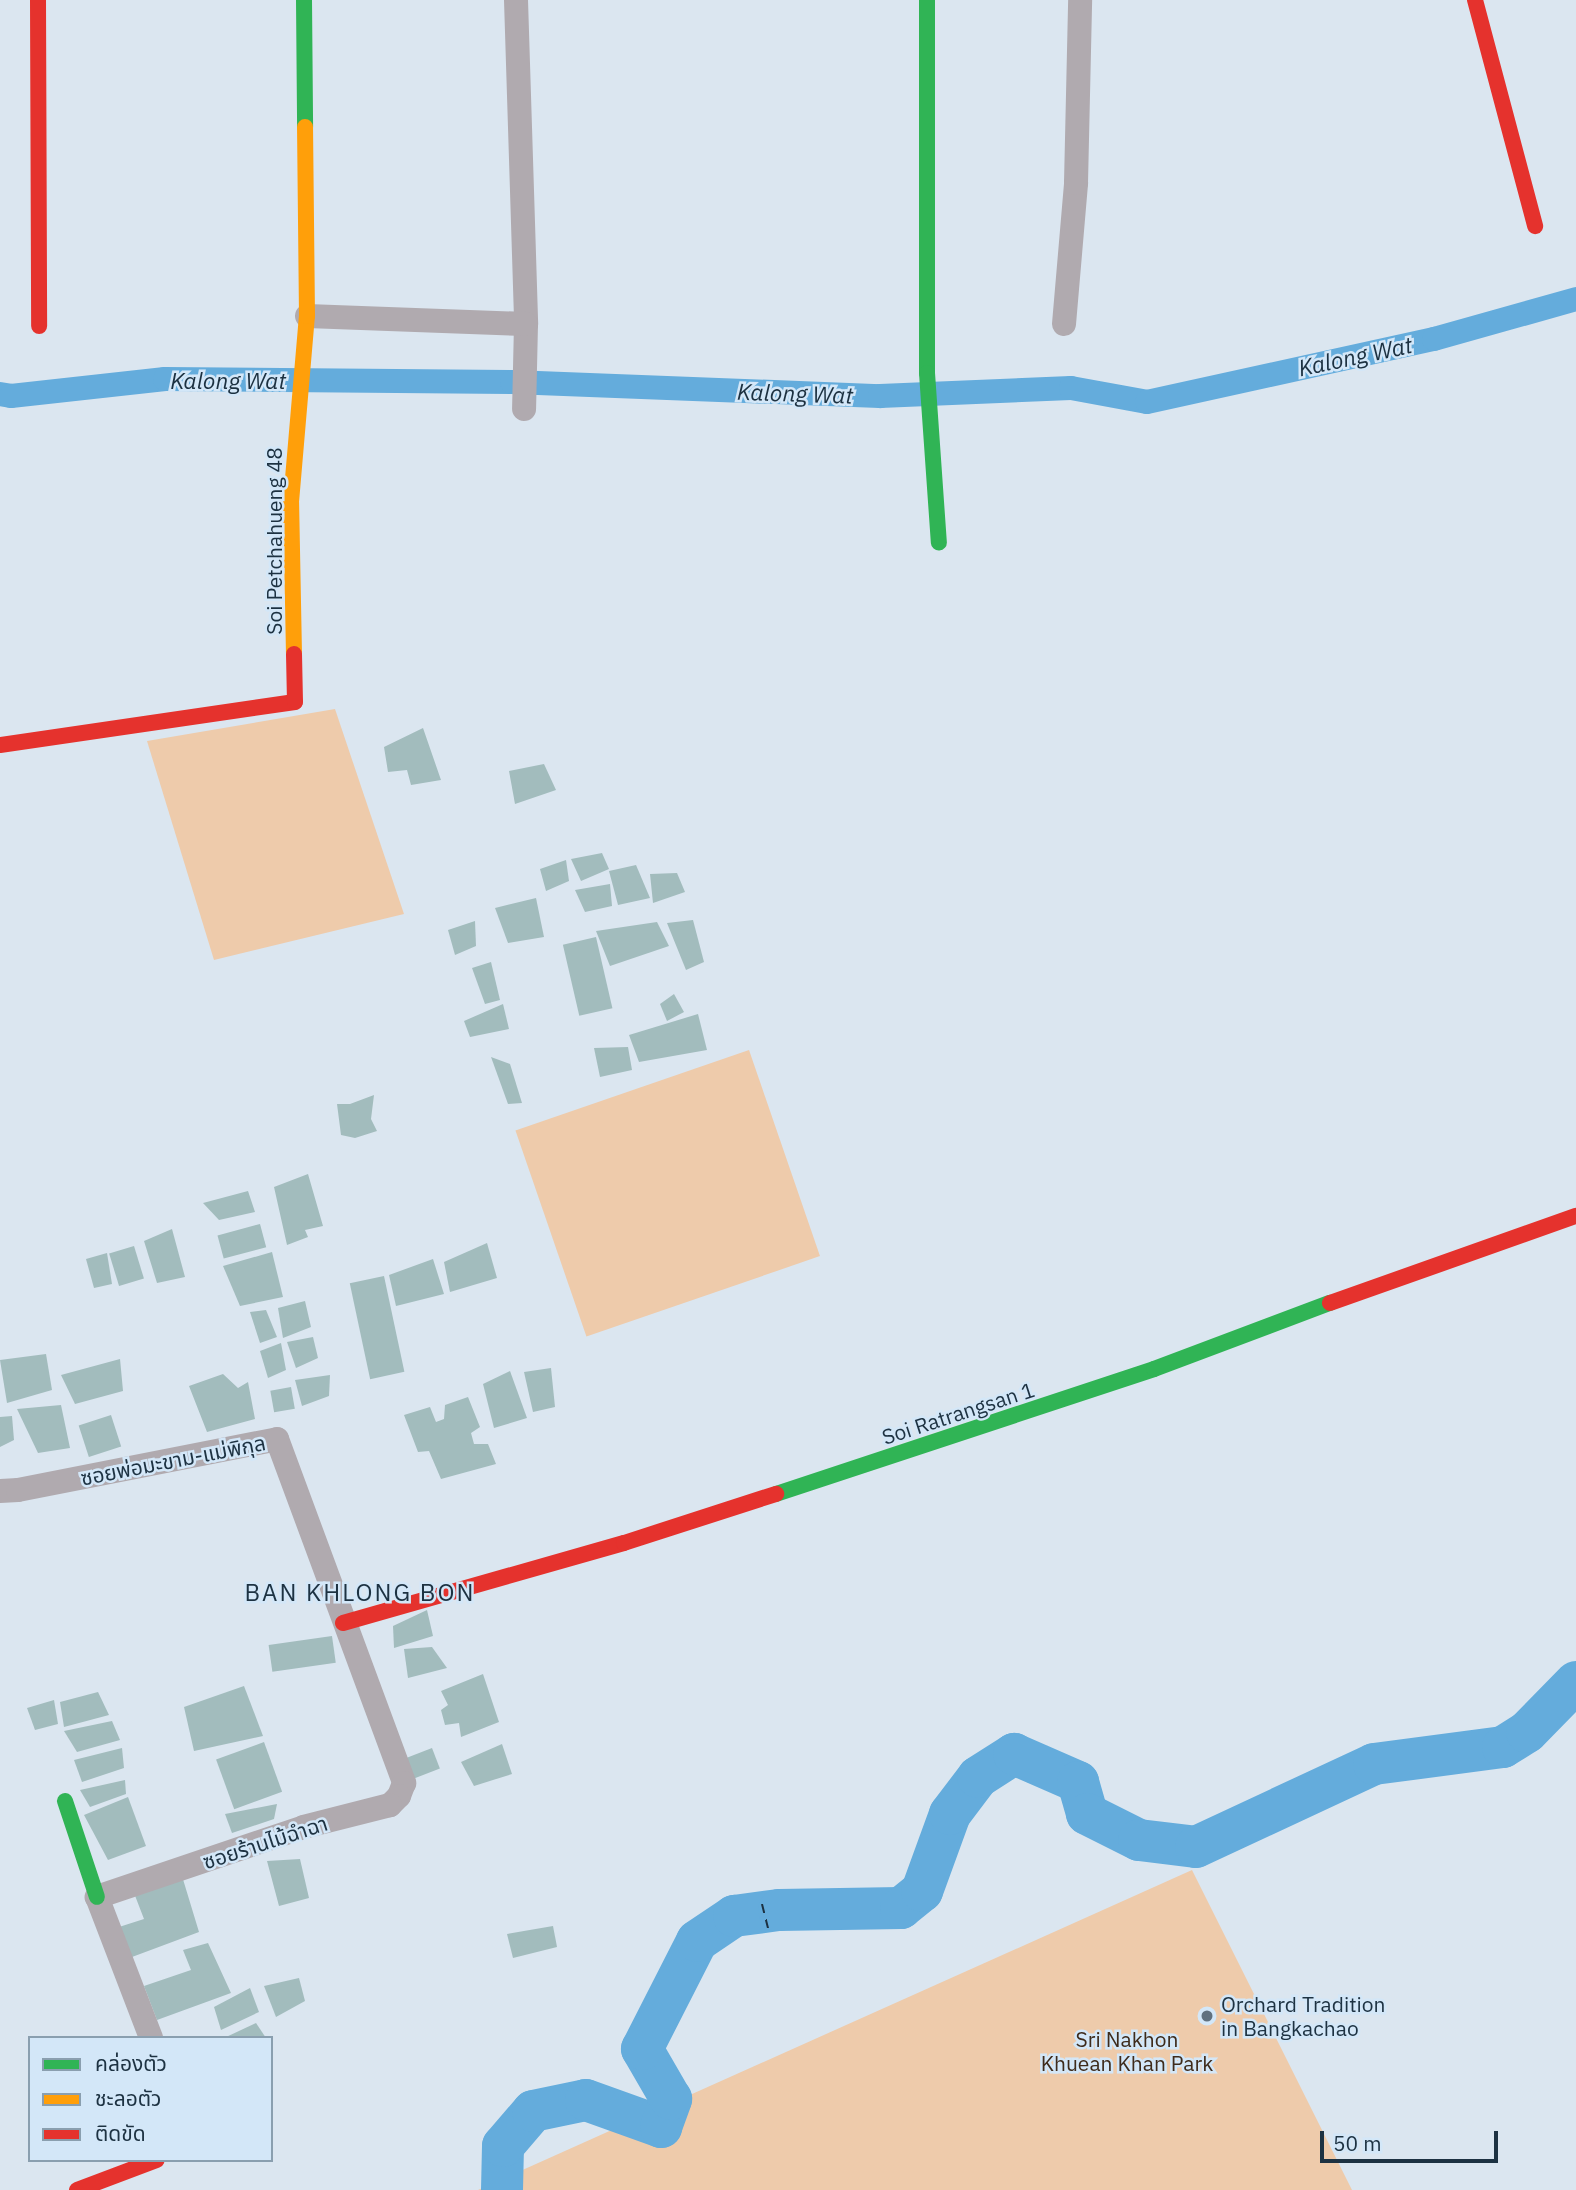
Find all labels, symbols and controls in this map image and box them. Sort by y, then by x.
water label: Kalong Wat [1296,330,1414,382]
water label: Kalong Wat [170,366,286,394]
water label: Kalong Wat [737,377,853,409]
street label: Soi Petchahueng 48 [261,447,287,635]
street label: Soi Ratrangsan 1 [879,1376,1037,1450]
street label: ซอยพ่อมะขาม-แม่พิกุล [78,1430,268,1490]
district label: BAN KHLONG BON [246,1579,474,1607]
street label: ซอยร้านไม้ฉำฉา [200,1810,330,1874]
place label: Orchard Tradition in Bangkachao [1221,1991,1386,2041]
marker: Orchard Tradition in Bangkachao [1199,2008,1215,2024]
park label: Sri Nakhon Khuean Khan Park [1041,2026,1213,2076]
legend [28,2036,273,2162]
text: คล่องตัว [95,2049,167,2077]
text: ชะลอตัว [95,2084,161,2112]
scale bar [1324,2116,1502,2160]
text: ติดขัด [95,2119,146,2147]
text: 50 m [1333,2129,1382,2157]

